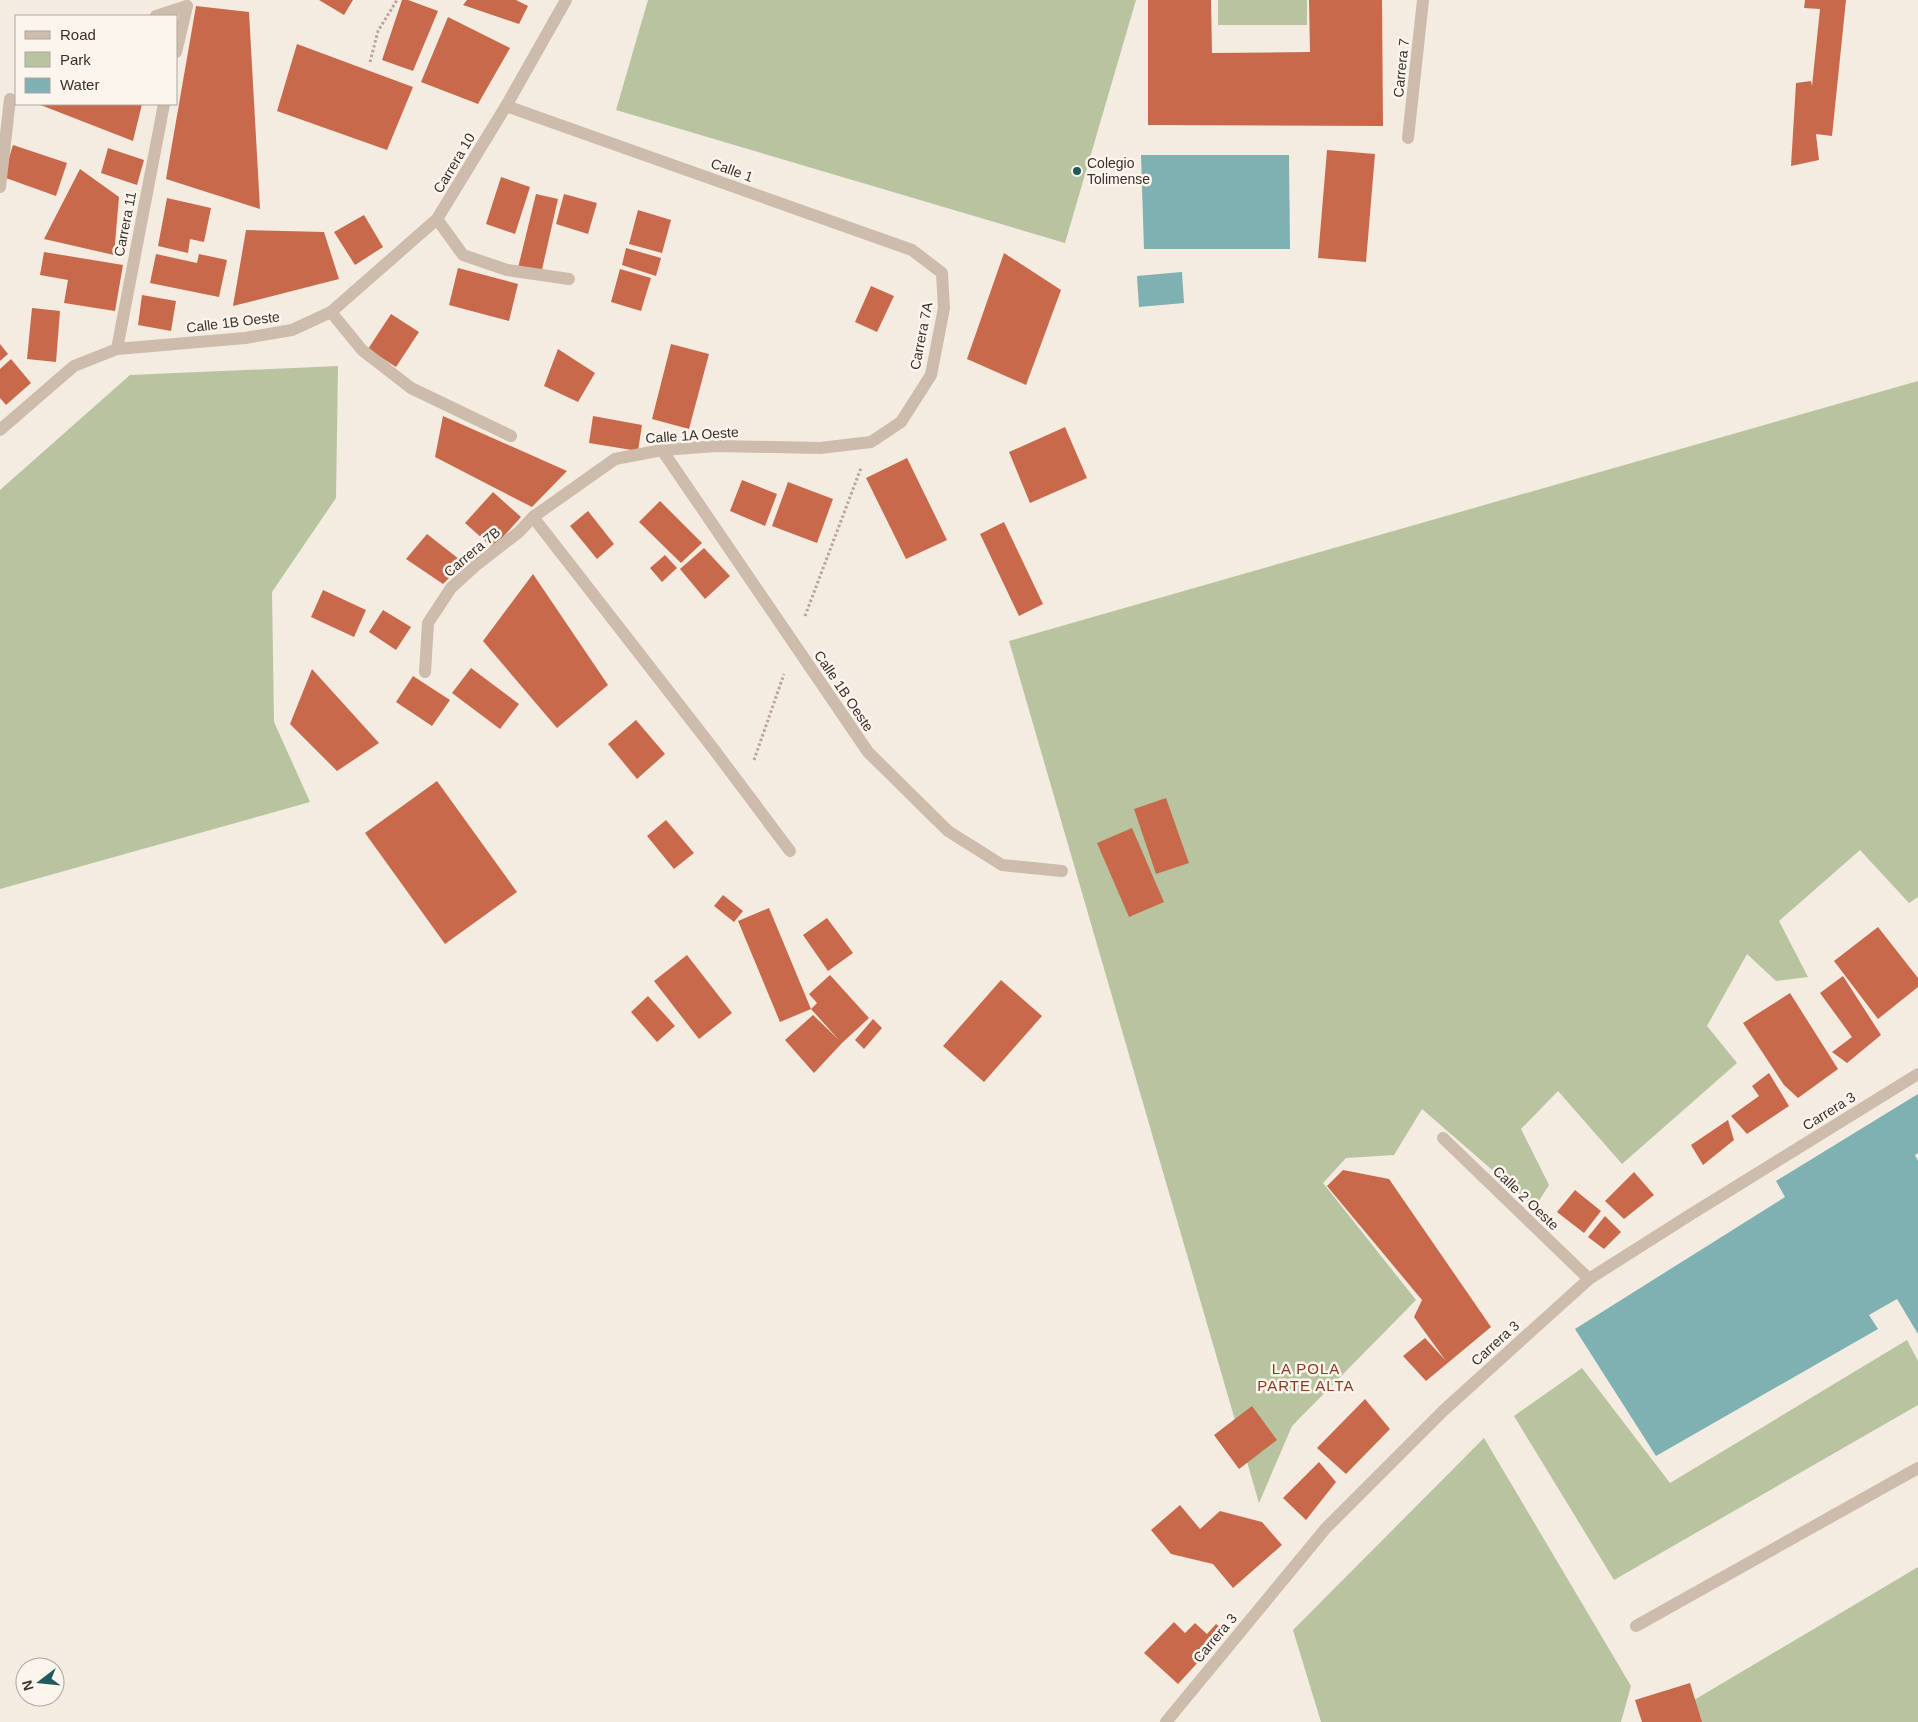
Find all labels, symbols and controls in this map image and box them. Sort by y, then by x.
legend [15,15,178,105]
text: Road [60,26,96,43]
street label: Carrera 7 [1390,38,1412,98]
text: Park [60,51,91,68]
text: Water [60,76,99,93]
street label: Carrera 10 [430,130,478,196]
street label: Calle 1 [709,155,755,185]
place label: Colegio Tolimense [1087,155,1150,187]
marker: Colegio Tolimense [1071,165,1083,177]
street label: Carrera 11 [111,190,139,258]
street label: Carrera 7A [907,300,936,371]
street label: Calle 1B Oeste [185,308,281,336]
street label: Calle 1A Oeste [645,424,739,446]
street label: Carrera 7B [441,524,503,580]
street label: Calle 1B Oeste [811,647,877,735]
street label: Carrera 3 [1800,1088,1858,1133]
street label: Calle 2 Oeste [1490,1163,1562,1233]
street label: Carrera 3 [1468,1317,1522,1369]
district label: LA POLA PARTE ALTA [1257,1360,1355,1394]
street label: Carrera 3 [1190,1610,1240,1666]
north arrow [15,1657,65,1707]
text: N [18,1679,37,1693]

